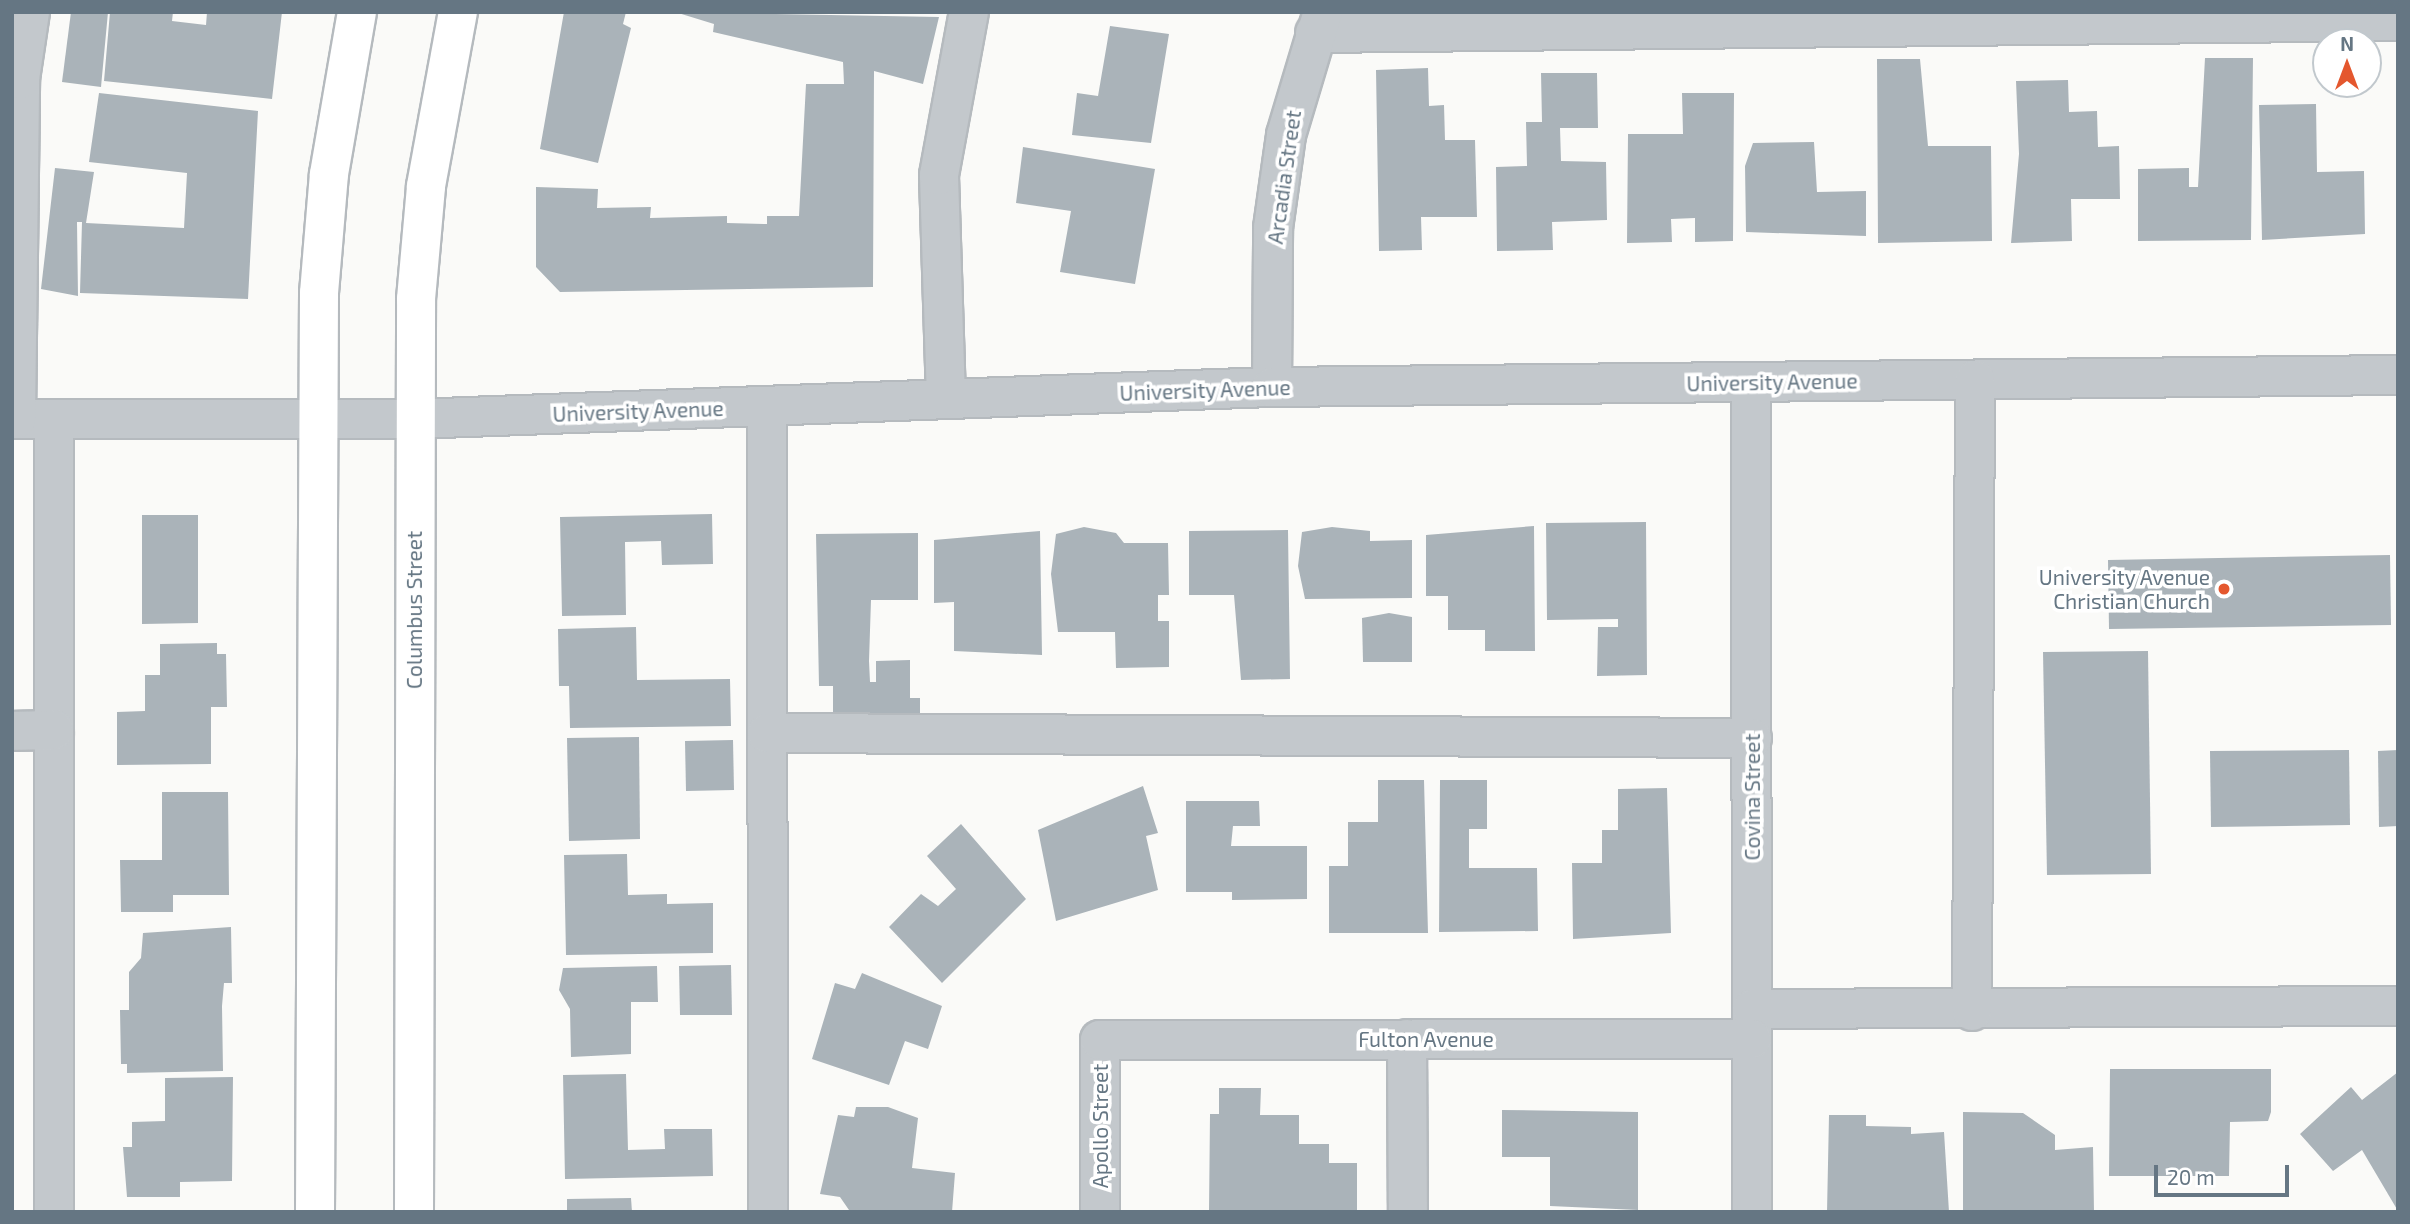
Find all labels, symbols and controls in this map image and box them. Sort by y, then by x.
north arrow [2312,28,2382,98]
text: N [2340,32,2354,55]
street label: Arcadia Street [1262,108,1306,246]
street label: University Avenue [1686,368,1858,396]
street label: University Avenue [1119,374,1291,406]
street label: University Avenue [552,395,724,427]
street label: Columbus Street [401,531,427,689]
place label: University Avenue Christian Church [2038,564,2210,614]
marker: University Avenue Christian Church [2216,581,2232,597]
street label: Covina Street [1739,734,1765,860]
street label: Fulton Avenue [1358,1026,1494,1052]
street label: Apollo Street [1087,1064,1113,1188]
scale bar [2158,1150,2293,1194]
text: 20 m [2167,1164,2215,1189]

